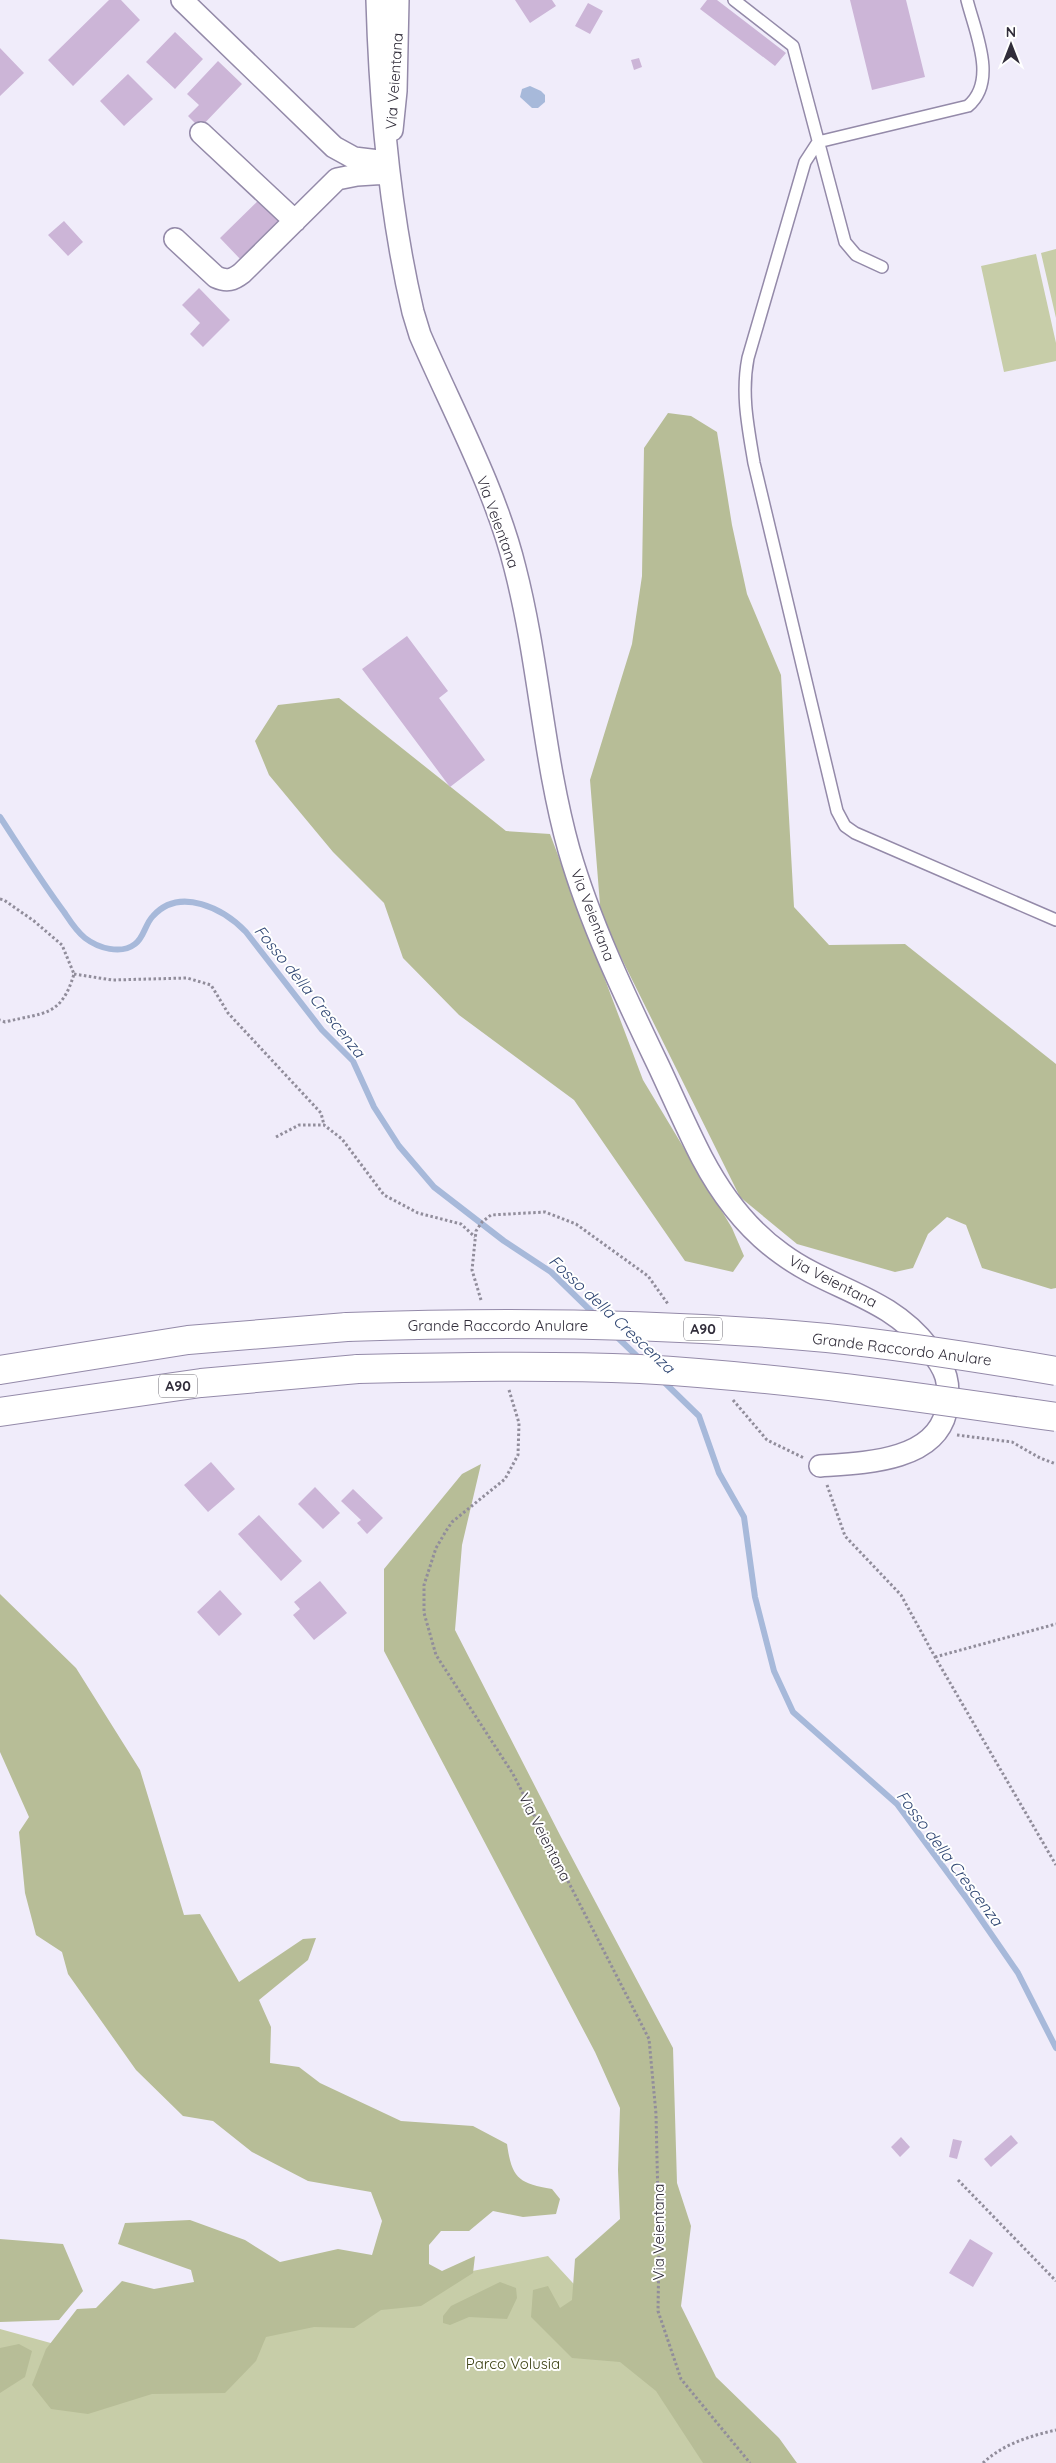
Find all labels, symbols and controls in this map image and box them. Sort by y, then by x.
north arrow [986,20,1036,70]
text: N [1006,23,1016,41]
street label: Via Veientana [381,32,407,130]
street label: Via Veientana [473,473,523,571]
street label: Via Veientana [567,866,619,964]
water label: Fosso della Crescenza [250,921,370,1062]
water label: Fosso della Crescenza [545,1251,680,1378]
street label: Via Veientana [786,1251,880,1311]
street label: Grande Raccordo Anulare [408,1316,588,1335]
road number: A90 [684,1318,722,1340]
street label: Grande Raccordo Anulare [811,1329,993,1369]
road number: A90 [159,1374,197,1398]
water label: Fosso della Crescenza [893,1786,1008,1931]
street label: Via Veientana [515,1790,575,1884]
street label: Via Veientana [649,2184,668,2280]
park label: Parco Volusia [466,2354,560,2373]

